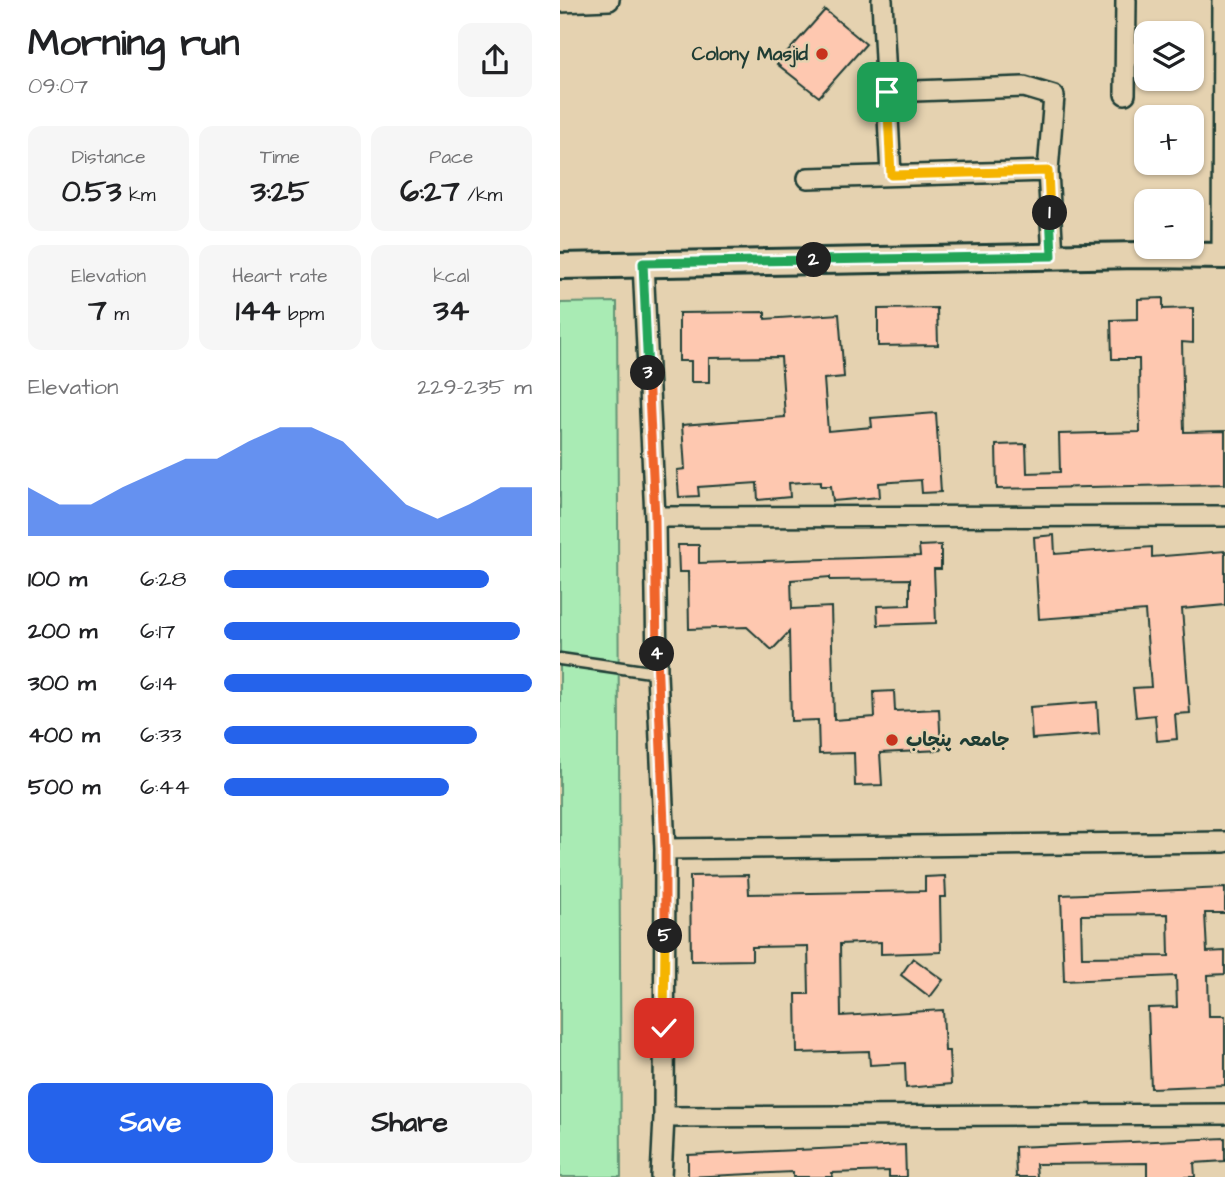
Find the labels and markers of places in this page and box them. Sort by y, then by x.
place label: Colony Masjid [692,41,808,69]
marker: Colony Masjid [814,46,830,62]
pin [857,62,917,122]
pin: 1 [1032,196,1068,230]
pin: 2 [796,243,832,278]
pin: 3 [630,356,666,390]
pin: 4 [640,636,674,672]
place label: جامعہ پنجاب [906,727,1009,754]
marker: جامعہ پنجاب [884,732,900,748]
pin: 5 [648,918,682,954]
pin [634,998,694,1058]

